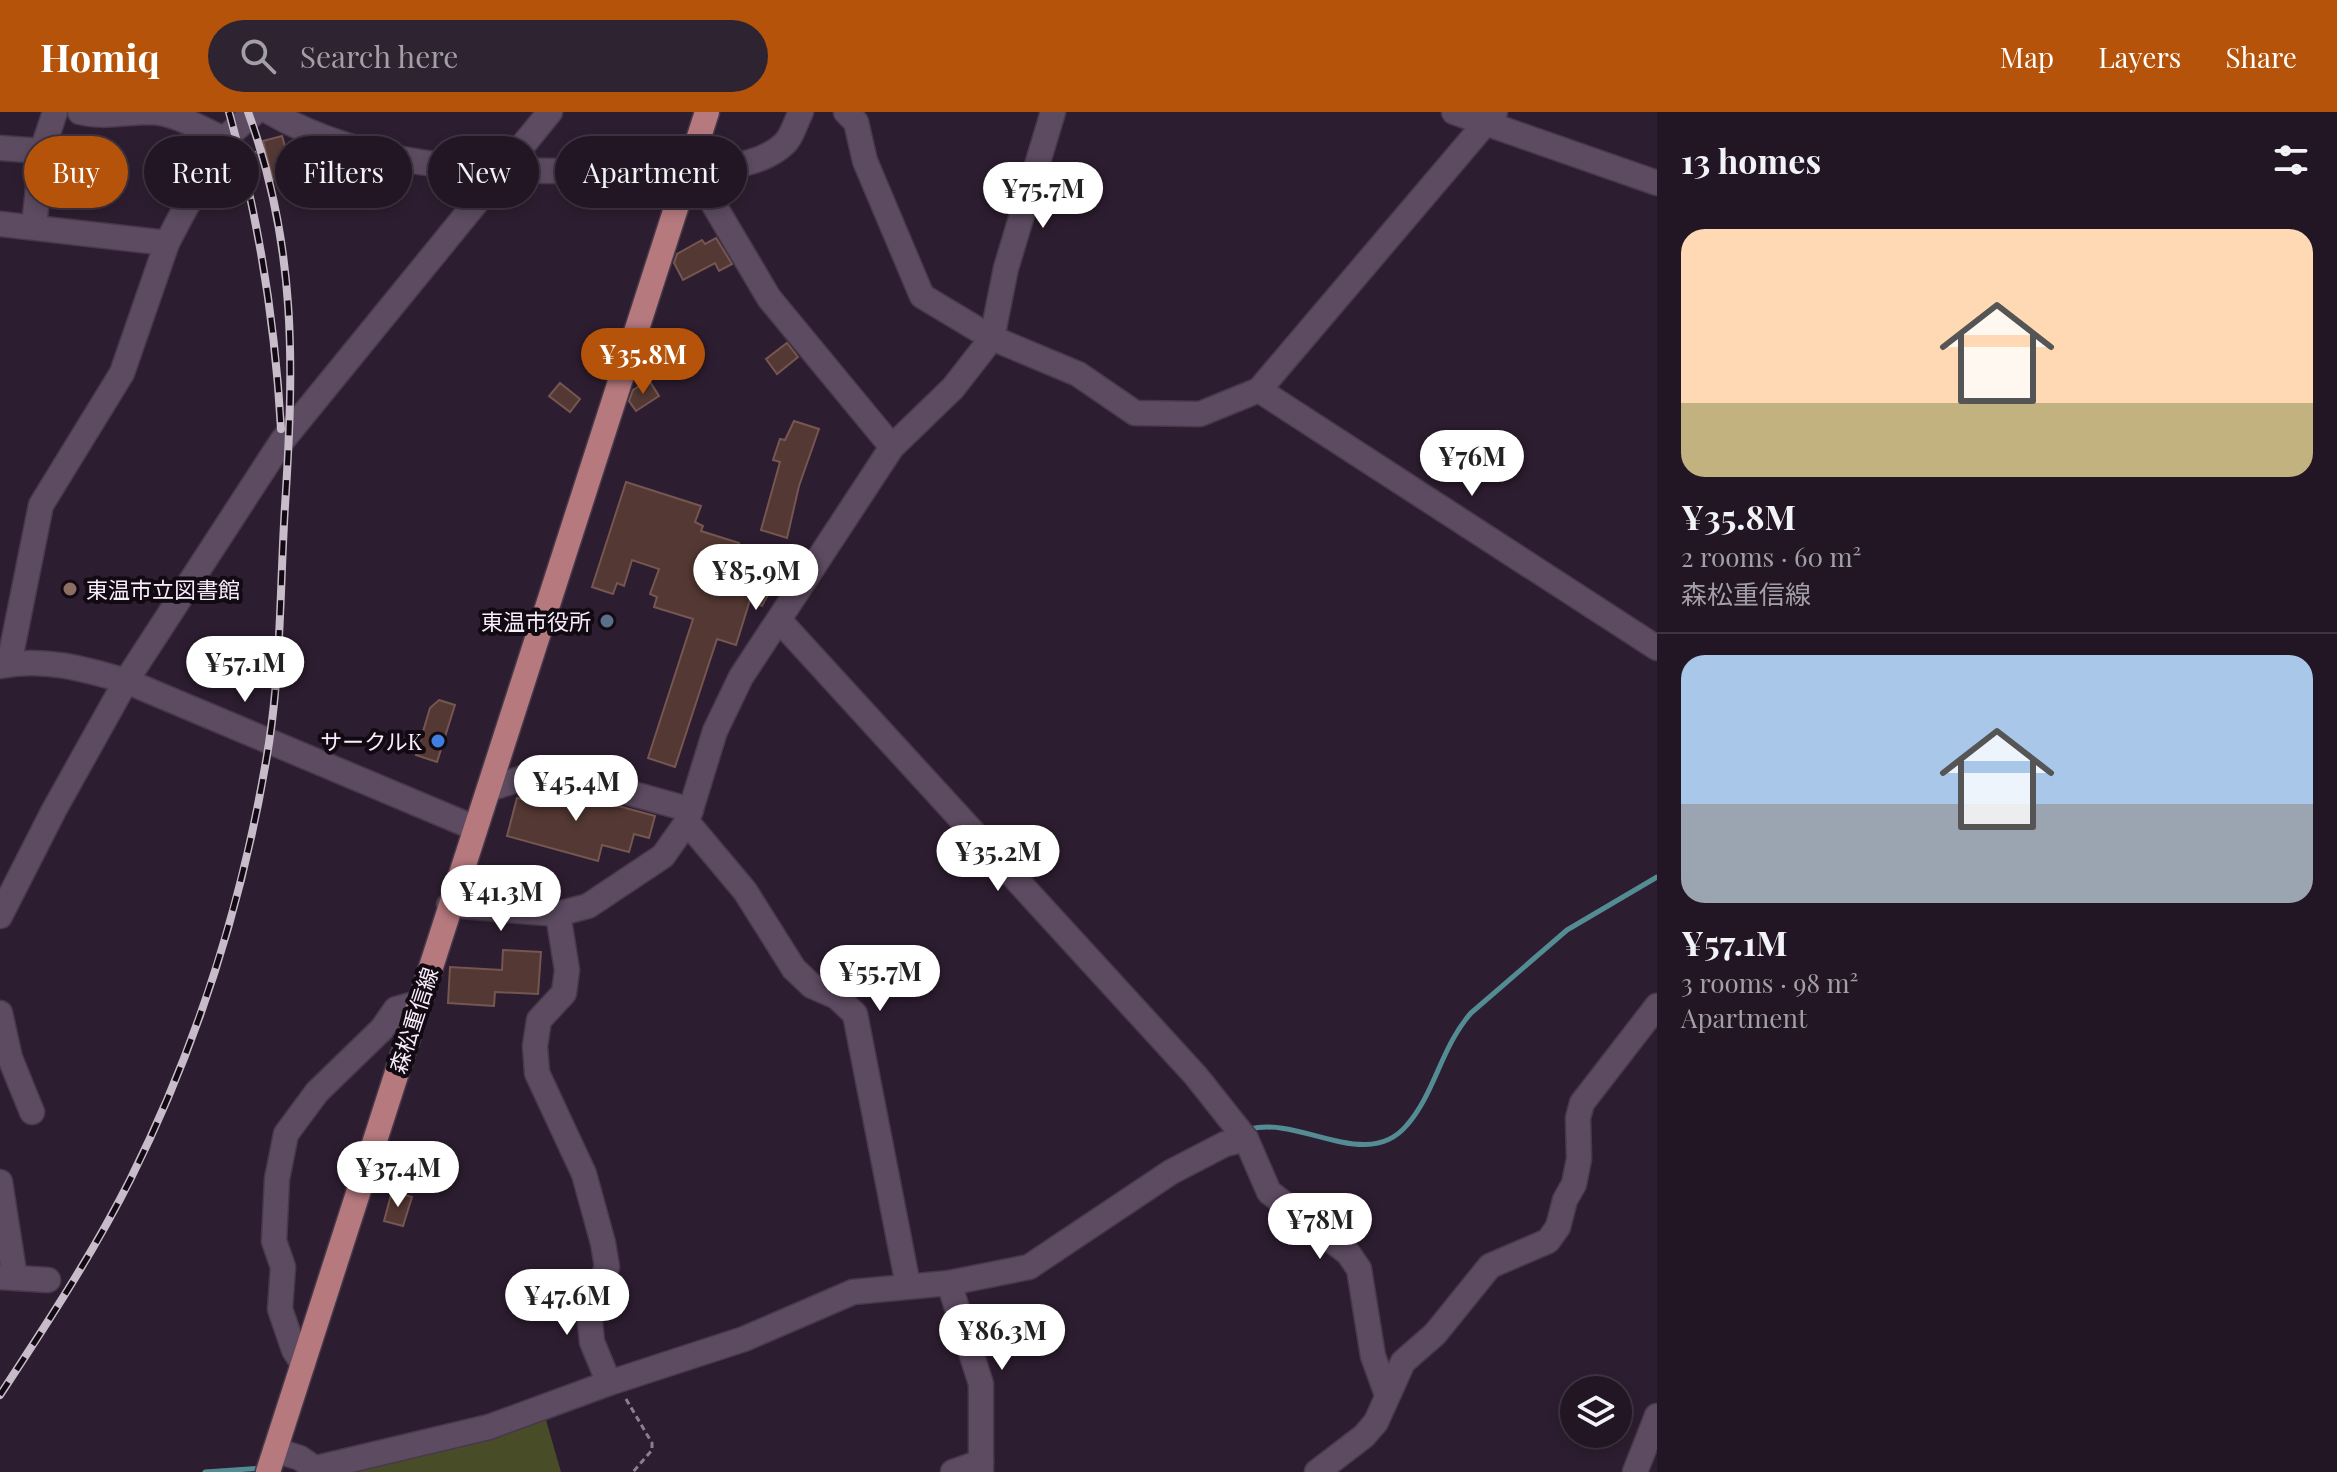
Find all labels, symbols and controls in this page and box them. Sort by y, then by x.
search box [208,20,768,92]
text: Homiq [40,31,160,82]
icon: search [236,34,280,78]
text: Search here [300,36,458,76]
text: Map [2000,38,2054,75]
text: Layers [2098,38,2181,75]
text: Share [2225,38,2297,75]
chip: Buy [24,136,128,208]
chip: Rent [144,136,259,208]
chip: Filters [275,136,412,208]
chip: New [428,136,539,208]
chip: Apartment [555,136,747,208]
text: 13 homes [1681,137,1821,183]
icon: filters [2269,138,2313,182]
pin: ¥75.7M [978,162,1108,230]
text: ¥75.7M [1001,170,1085,205]
icon: home [1925,281,2069,425]
pin: ¥35.8M [578,328,708,396]
text: ¥35.8M [599,336,687,371]
pin: ¥76M [1425,430,1519,498]
text: ¥76M [1438,438,1506,473]
text: ¥35.8M [1681,493,1796,539]
text: 2 rooms · 60 m² [1681,539,1861,574]
pin: ¥85.9M [691,544,821,612]
text: ¥85.9M [711,552,801,587]
place label: 東温市立図書館 [86,574,240,604]
text: 森松重信線 [1681,576,1811,611]
marker: 東温市立図書館 [61,580,79,598]
place label: 東温市役所 [481,606,591,636]
marker: 東温市役所 [598,612,616,630]
pin: ¥57.1M [180,636,310,704]
text: ¥57.1M [204,644,286,679]
icon: home [1925,707,2069,851]
place label: サークルK [320,726,423,756]
marker: サークルK [429,732,447,750]
pin: ¥45.4M [511,755,641,823]
text: ¥45.4M [532,763,620,798]
pin: ¥35.2M [933,825,1063,893]
text: ¥35.2M [955,833,1041,868]
pin: ¥41.3M [436,865,566,933]
text: ¥41.3M [459,873,543,908]
text: ¥57.1M [1681,919,1788,965]
pin: ¥55.7M [815,945,945,1013]
text: ¥55.7M [838,953,922,988]
street label: 森松重信線 [382,963,444,1077]
text: 3 rooms · 98 m² [1681,965,1858,1000]
text: Apartment [1681,1000,1807,1035]
pin: ¥37.4M [333,1141,463,1209]
text: ¥37.4M [355,1149,441,1184]
pin: ¥78M [1273,1193,1367,1261]
text: ¥78M [1286,1201,1354,1236]
pin: ¥47.6M [502,1269,632,1337]
text: ¥47.6M [523,1277,611,1312]
pin: ¥86.3M [937,1304,1067,1372]
text: ¥86.3M [957,1312,1047,1347]
map controls [1560,1376,1632,1448]
button: layers [1560,1376,1632,1448]

